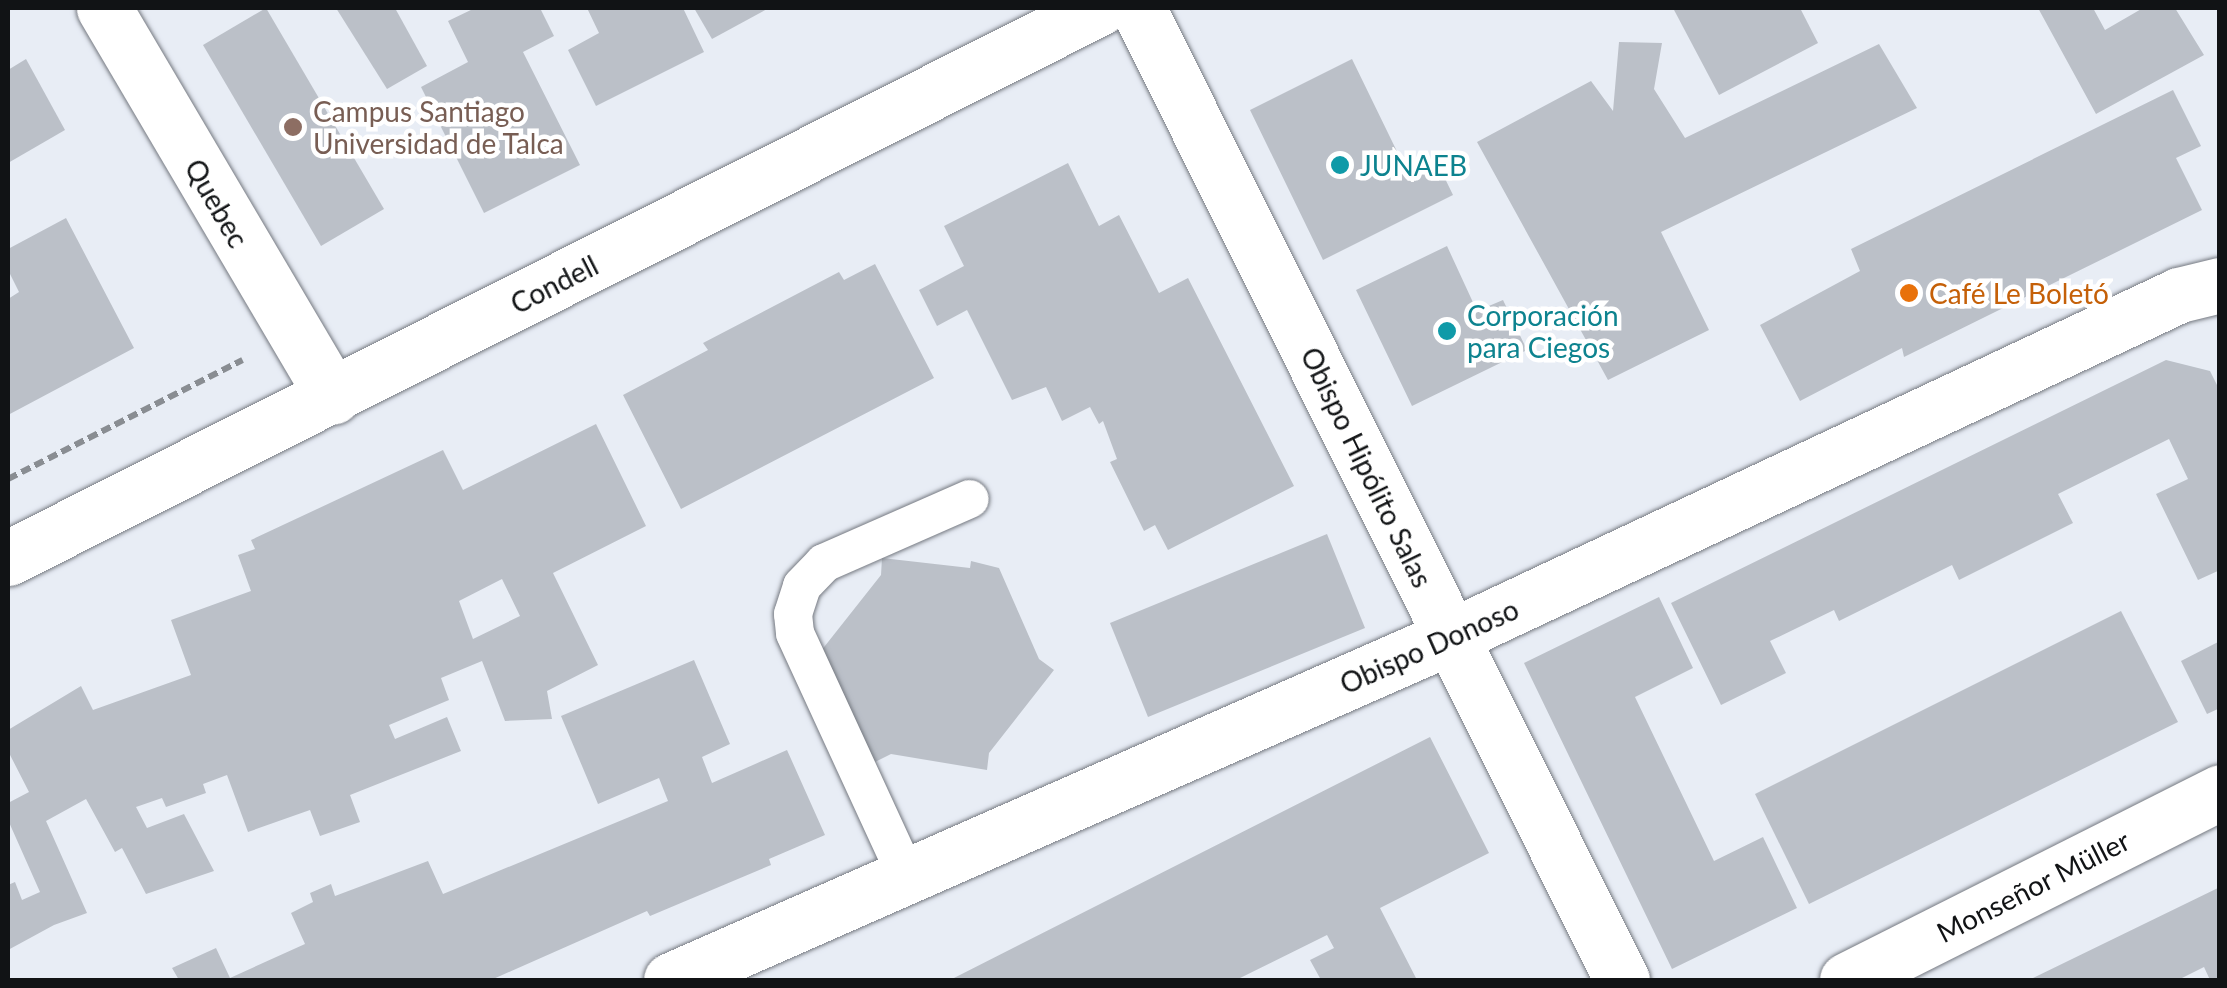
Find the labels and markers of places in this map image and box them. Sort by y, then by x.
place label: Campus Santiago Universidad de Talca [313,94,565,160]
marker: Campus Santiago Universidad de Talca [282,116,304,138]
place label: JUNAEB [1360,148,1467,182]
marker: JUNAEB [1329,154,1351,176]
place label: Café Le Boletó [1929,276,2109,310]
marker: Café Le Boletó [1898,282,1920,304]
place label: Corporación para Ciegos [1467,298,1619,364]
marker: Corporación para Ciegos [1436,320,1458,342]

